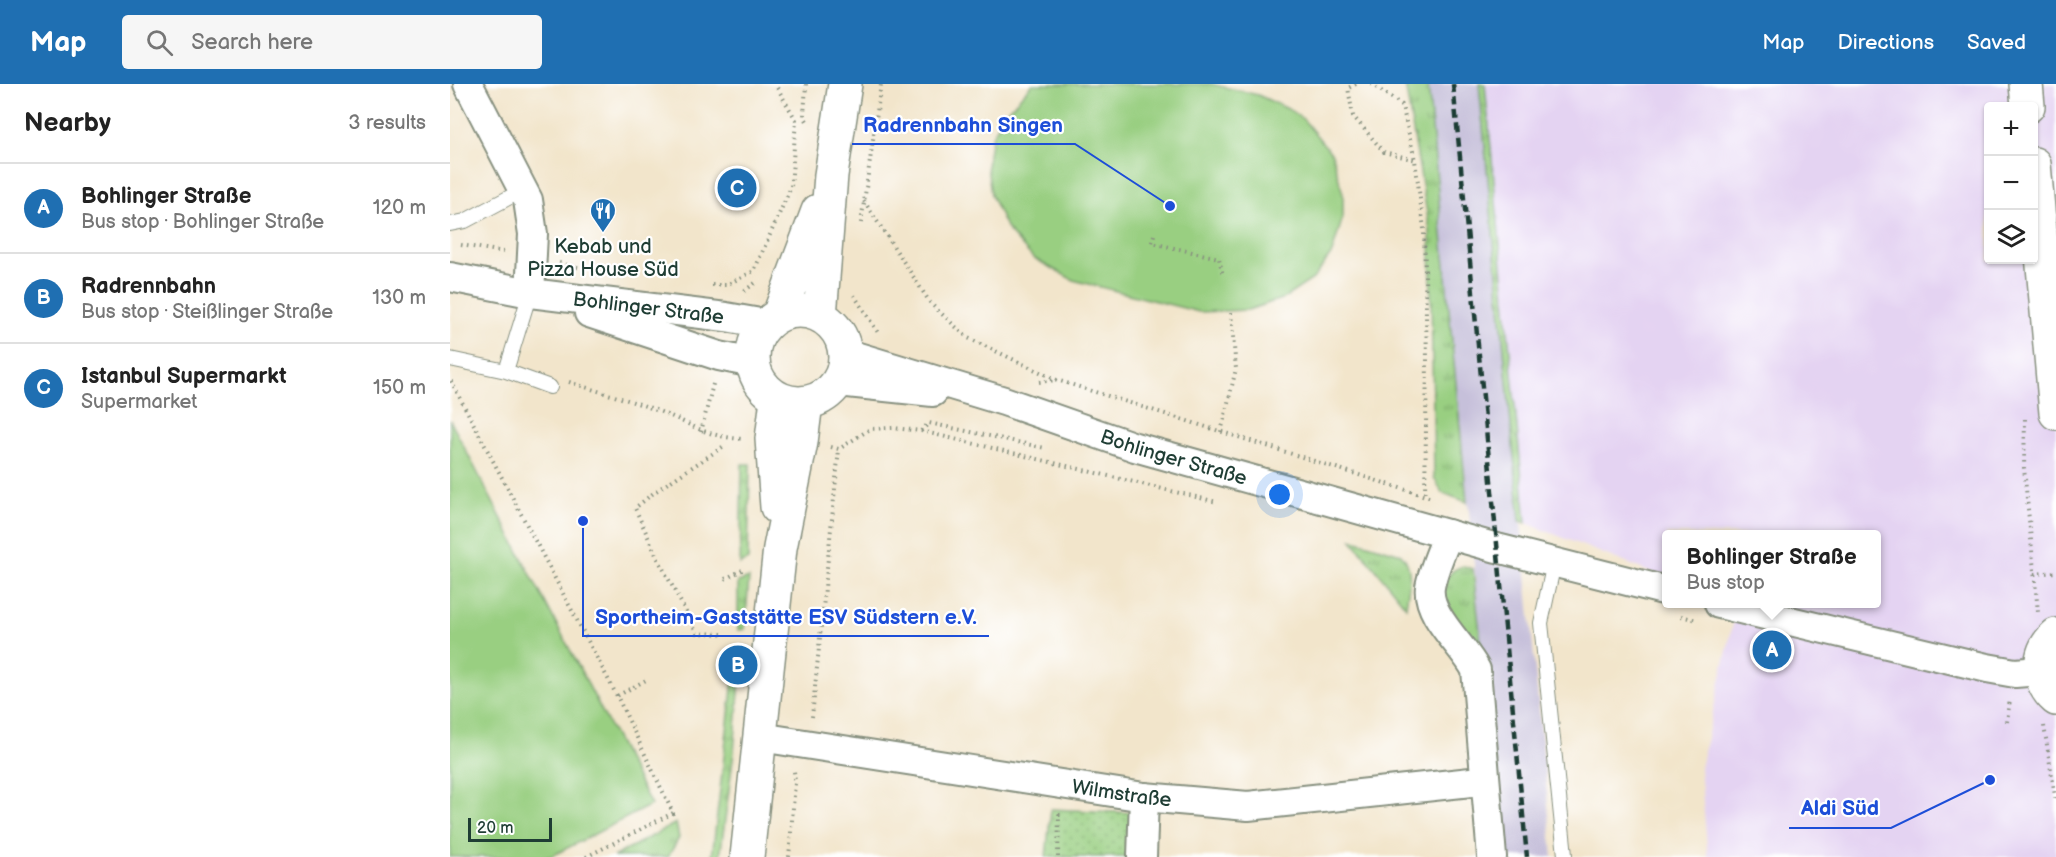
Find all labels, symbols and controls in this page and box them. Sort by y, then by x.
search box [122,15,542,69]
text: Map [30,26,86,59]
icon: search [143,26,176,59]
text: Search here [191,29,313,56]
text: Map [1762,30,1805,55]
text: Directions [1838,30,1934,55]
text: Saved [1967,30,2026,55]
map controls [1984,102,2038,264]
button: + [1984,102,2038,156]
callout: Radrennbahn Singen [852,105,1075,144]
text: Nearby [24,108,111,139]
text: 3 results [348,111,426,135]
text: Radrennbahn Singen [863,113,1063,138]
button: − [1984,156,2038,210]
pin: C [718,166,756,210]
text: Bohlinger Straße [81,183,251,210]
text: A [37,196,50,220]
text: 120 m [373,196,426,220]
restaurant icon: Kebab und Pizza House Süd [588,196,618,234]
text: Bus stop · Bohlinger Straße [81,210,324,234]
button: layers [1984,210,2038,264]
place label: Kebab und Pizza House Süd [527,235,679,282]
text: Radrennbahn [81,273,216,300]
text: B [36,286,51,310]
text: 130 m [372,286,426,310]
street label: Bohlinger Straße [572,287,725,330]
text: Bus stop · Steißlinger Straße [81,300,333,324]
text: Istanbul Supermarkt [81,363,287,390]
text: C [36,376,51,400]
text: 150 m [373,376,426,400]
text: Supermarket [81,390,197,414]
street label: Bohlinger Straße [1097,425,1250,491]
your location [1265,480,1294,509]
popup [1662,530,1881,608]
text: Bohlinger Straße [1686,544,1857,571]
text: Bus stop [1686,571,1765,595]
callout: Sportheim-Gaststätte ESV Südstern e.V. [583,597,989,636]
text: Sportheim-Gaststätte ESV Südstern e.V. [595,605,977,630]
pin: A [1752,628,1792,672]
pin: B [718,642,758,688]
street label: Wilmstraße [1070,775,1172,812]
callout: Aldi Süd [1789,789,1891,828]
text: Aldi Süd [1800,796,1879,821]
scale bar [468,815,552,842]
text: 20 m [477,819,513,838]

